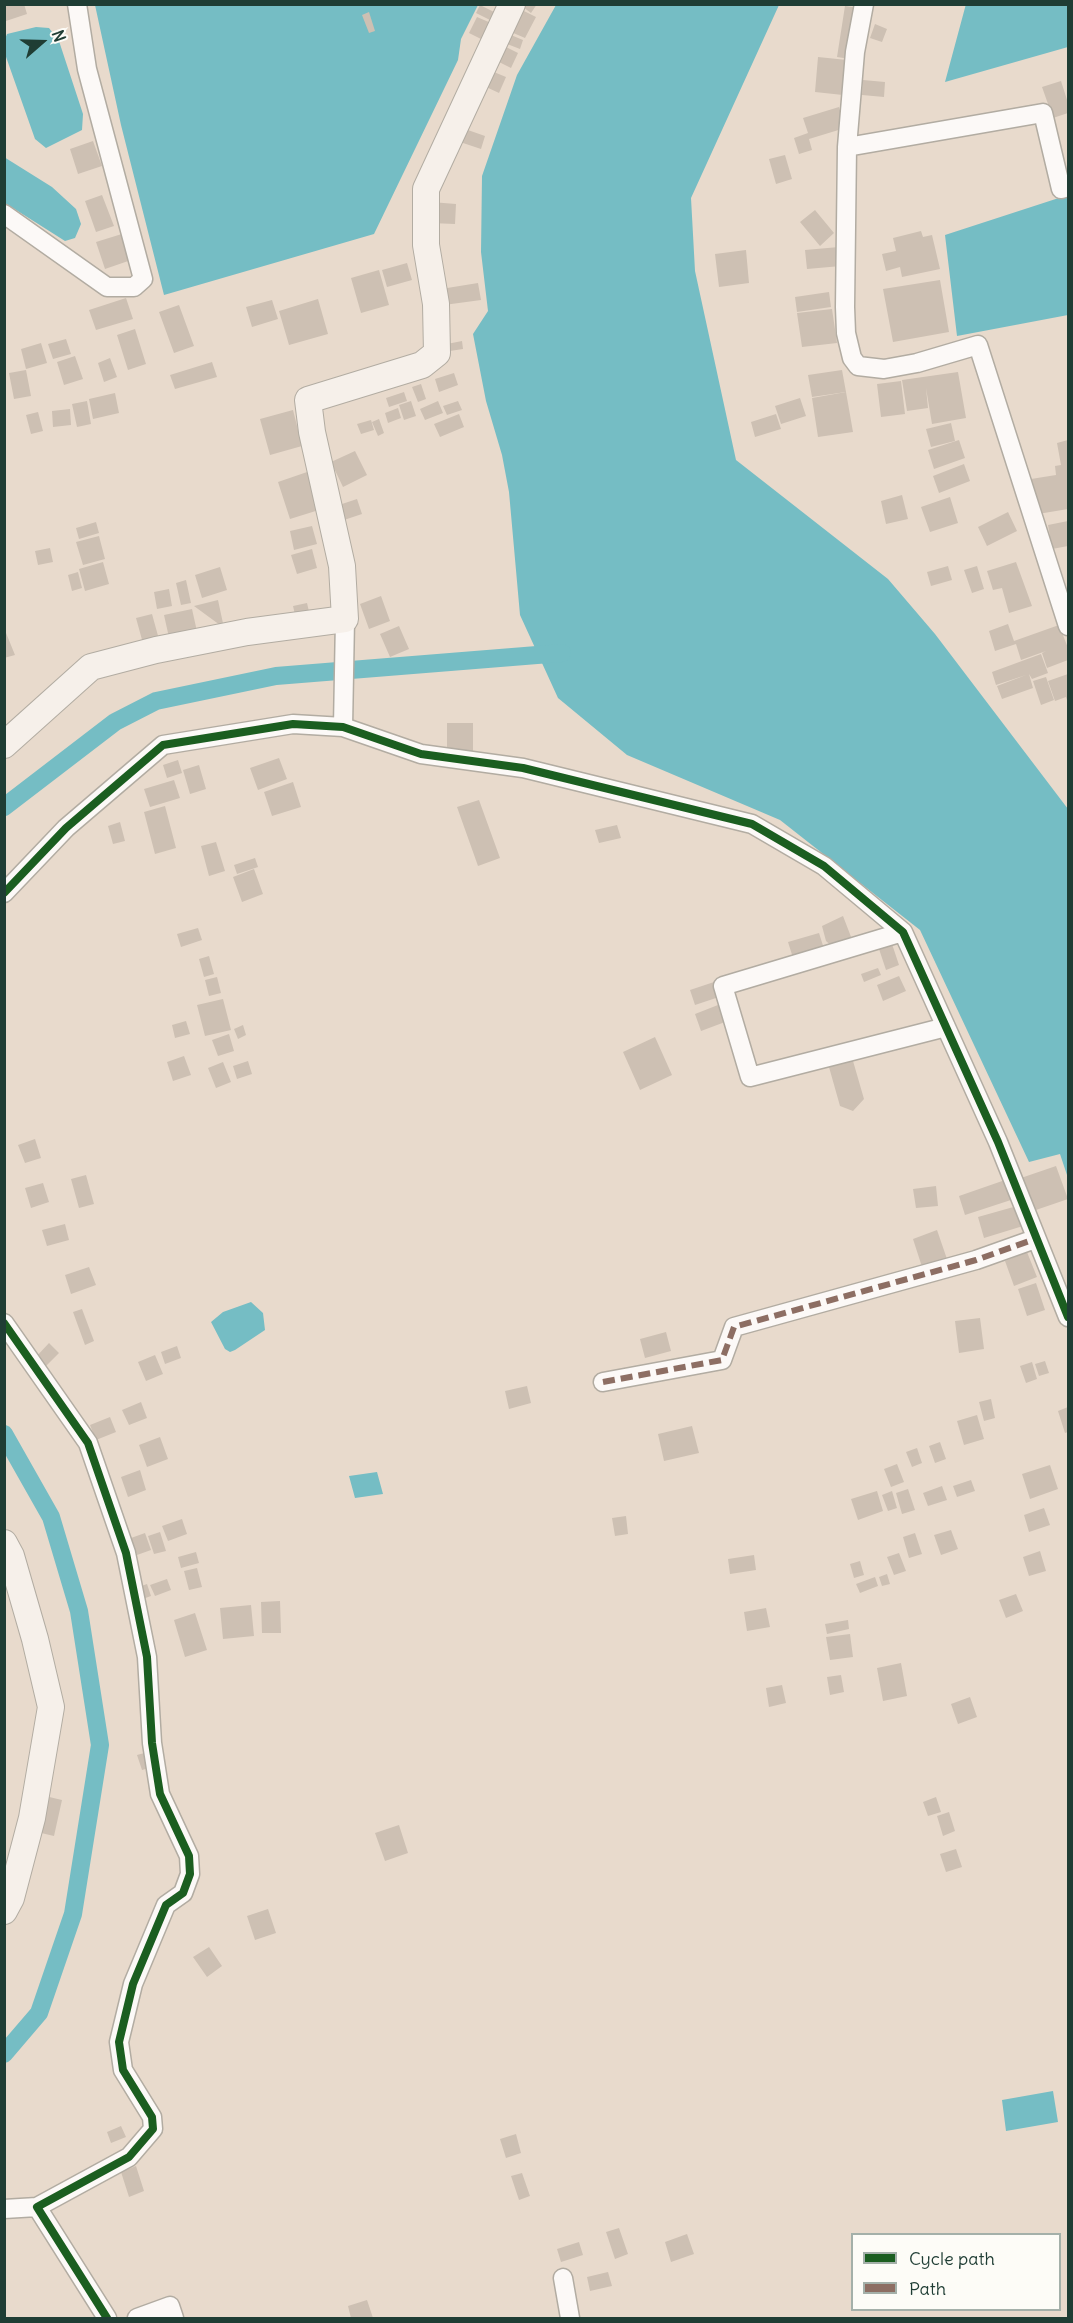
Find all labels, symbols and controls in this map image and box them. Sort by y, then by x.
north arrow [12,12,72,72]
text: N [48,27,70,44]
legend [851,2233,1061,2311]
text: Cycle path [909,2247,995,2270]
text: Path [909,2277,946,2300]

